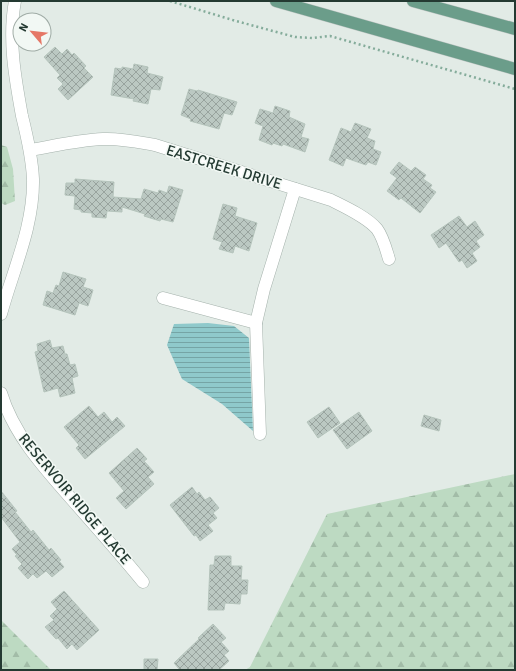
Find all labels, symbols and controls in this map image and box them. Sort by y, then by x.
north arrow [12,12,52,52]
text: N [16,21,31,34]
street label: EASTCREEK DRIVE [164,141,284,193]
street label: RESERVOIR RIDGE PLACE [15,430,135,568]

